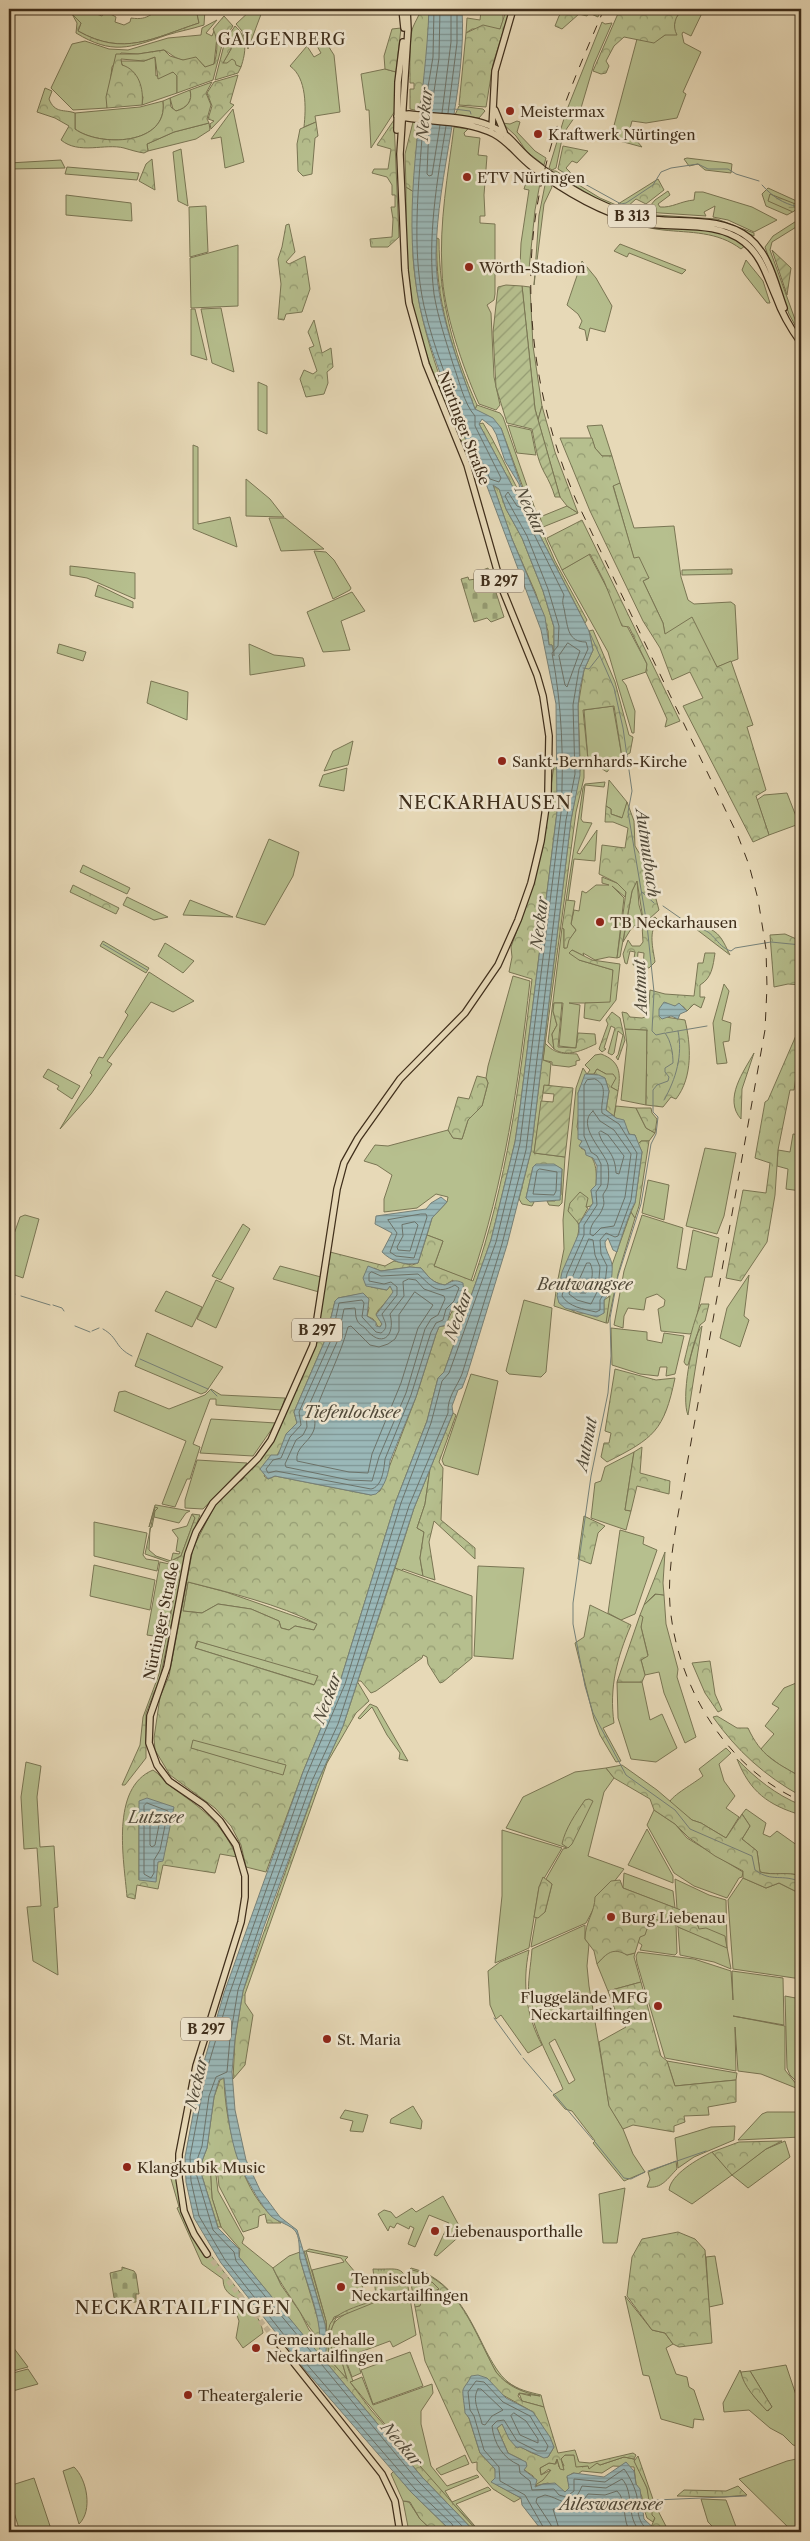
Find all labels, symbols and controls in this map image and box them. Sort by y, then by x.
district label: GALGENBERG [218,29,346,49]
water label: Neckar [412,85,436,143]
place label: Meistermax [520,102,605,121]
marker: Meistermax [504,105,516,117]
place label: Kraftwerk Nürtingen [548,125,696,144]
marker: Kraftwerk Nürtingen [532,128,544,140]
place label: ETV Nürtingen [477,168,586,187]
marker: ETV Nürtingen [461,171,473,183]
road number: B 313 [608,205,656,228]
place label: Wörth-Stadion [478,258,586,277]
marker: Wörth-Stadion [463,261,475,273]
street label: Nürtinger Straße [434,368,494,488]
water label: Neckar [510,481,552,541]
road number: B 297 [474,570,524,592]
place label: Sankt-Bernhards-Kirche [512,752,687,771]
marker: Sankt-Bernhards-Kirche [496,755,508,767]
district label: NECKARHAUSEN [398,792,572,814]
water label: Autmutbach [631,804,664,899]
water label: Neckar [526,894,552,952]
place label: TB Neckarhausen [610,913,738,932]
marker: TB Neckarhausen [594,916,606,928]
water label: Autmut [629,958,651,1017]
water label: Beutwangsee [535,1274,634,1294]
water label: Neckar [439,1285,477,1345]
road number: B 297 [292,1318,342,1342]
water label: Tiefenlochsee [304,1402,402,1422]
water label: Autmut [570,1414,601,1476]
street label: Nürtinger Straße [139,1560,183,1682]
water label: Neckar [308,1668,346,1728]
water label: Lutzsee [126,1807,185,1827]
place label: Burg Liebenau [621,1908,726,1927]
marker: Burg Liebenau [605,1911,617,1923]
place label: Fluggelände MFG Neckartailfingen [520,1988,649,2024]
marker: Fluggelände MFG Neckartailfingen [652,2000,664,2012]
road number: B 297 [181,2018,231,2040]
place label: St. Maria [337,2030,401,2049]
marker: St. Maria [321,2033,333,2045]
water label: Neckar [180,2054,212,2113]
place label: Klangkubik Music [137,2158,265,2177]
marker: Klangkubik Music [121,2161,133,2173]
place label: Liebenausporthalle [445,2222,583,2241]
marker: Liebenausporthalle [429,2225,441,2237]
place label: Tennisclub Neckartailfingen [351,2269,469,2305]
marker: Tennisclub Neckartailfingen [335,2281,347,2293]
district label: NECKARTAILFINGEN [75,2297,291,2319]
place label: Gemeindehalle Neckartailfingen [266,2330,384,2366]
marker: Gemeindehalle Neckartailfingen [250,2342,262,2354]
place label: Theatergalerie [198,2386,303,2405]
marker: Theatergalerie [182,2389,194,2401]
water label: Neckar [376,2416,428,2472]
water label: Aileswasensee [556,2494,664,2514]

